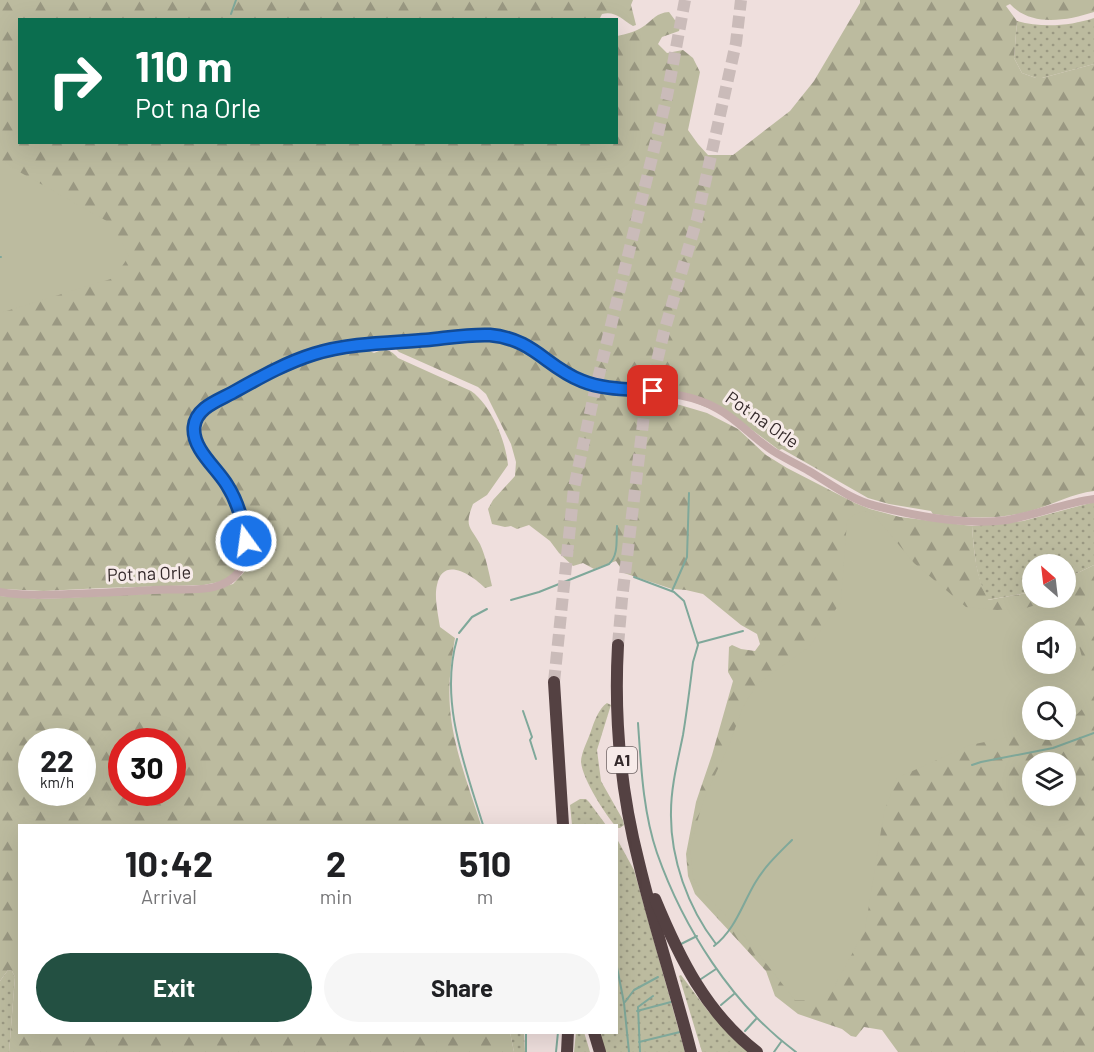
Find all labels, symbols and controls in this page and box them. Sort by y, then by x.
text: 110 m [135,40,232,90]
icon: right [36,42,114,120]
text: Pot na Orle [135,91,261,123]
pin [627,365,678,416]
icon: arrive [636,374,669,407]
street label: Pot na Orle [722,386,803,452]
position arrow [214,509,278,573]
north arrow [1022,554,1076,608]
map controls [1022,554,1076,806]
street label: Pot na Orle [107,561,191,585]
button: sound [1022,620,1076,674]
button: search [1022,686,1076,740]
speed limit sign: 30 [108,728,186,806]
text: 22 [40,742,74,778]
road number: A1 [607,747,637,773]
button: layers [1022,752,1076,806]
text: km/h [40,773,74,791]
text: 10:42 [125,841,213,884]
text: 2 [326,841,346,884]
text: 510 [459,841,511,884]
text: Arrival [141,884,197,908]
text: min [320,884,352,908]
text: m [477,884,493,908]
button: Exit [36,953,312,1022]
button: Share [324,953,600,1022]

